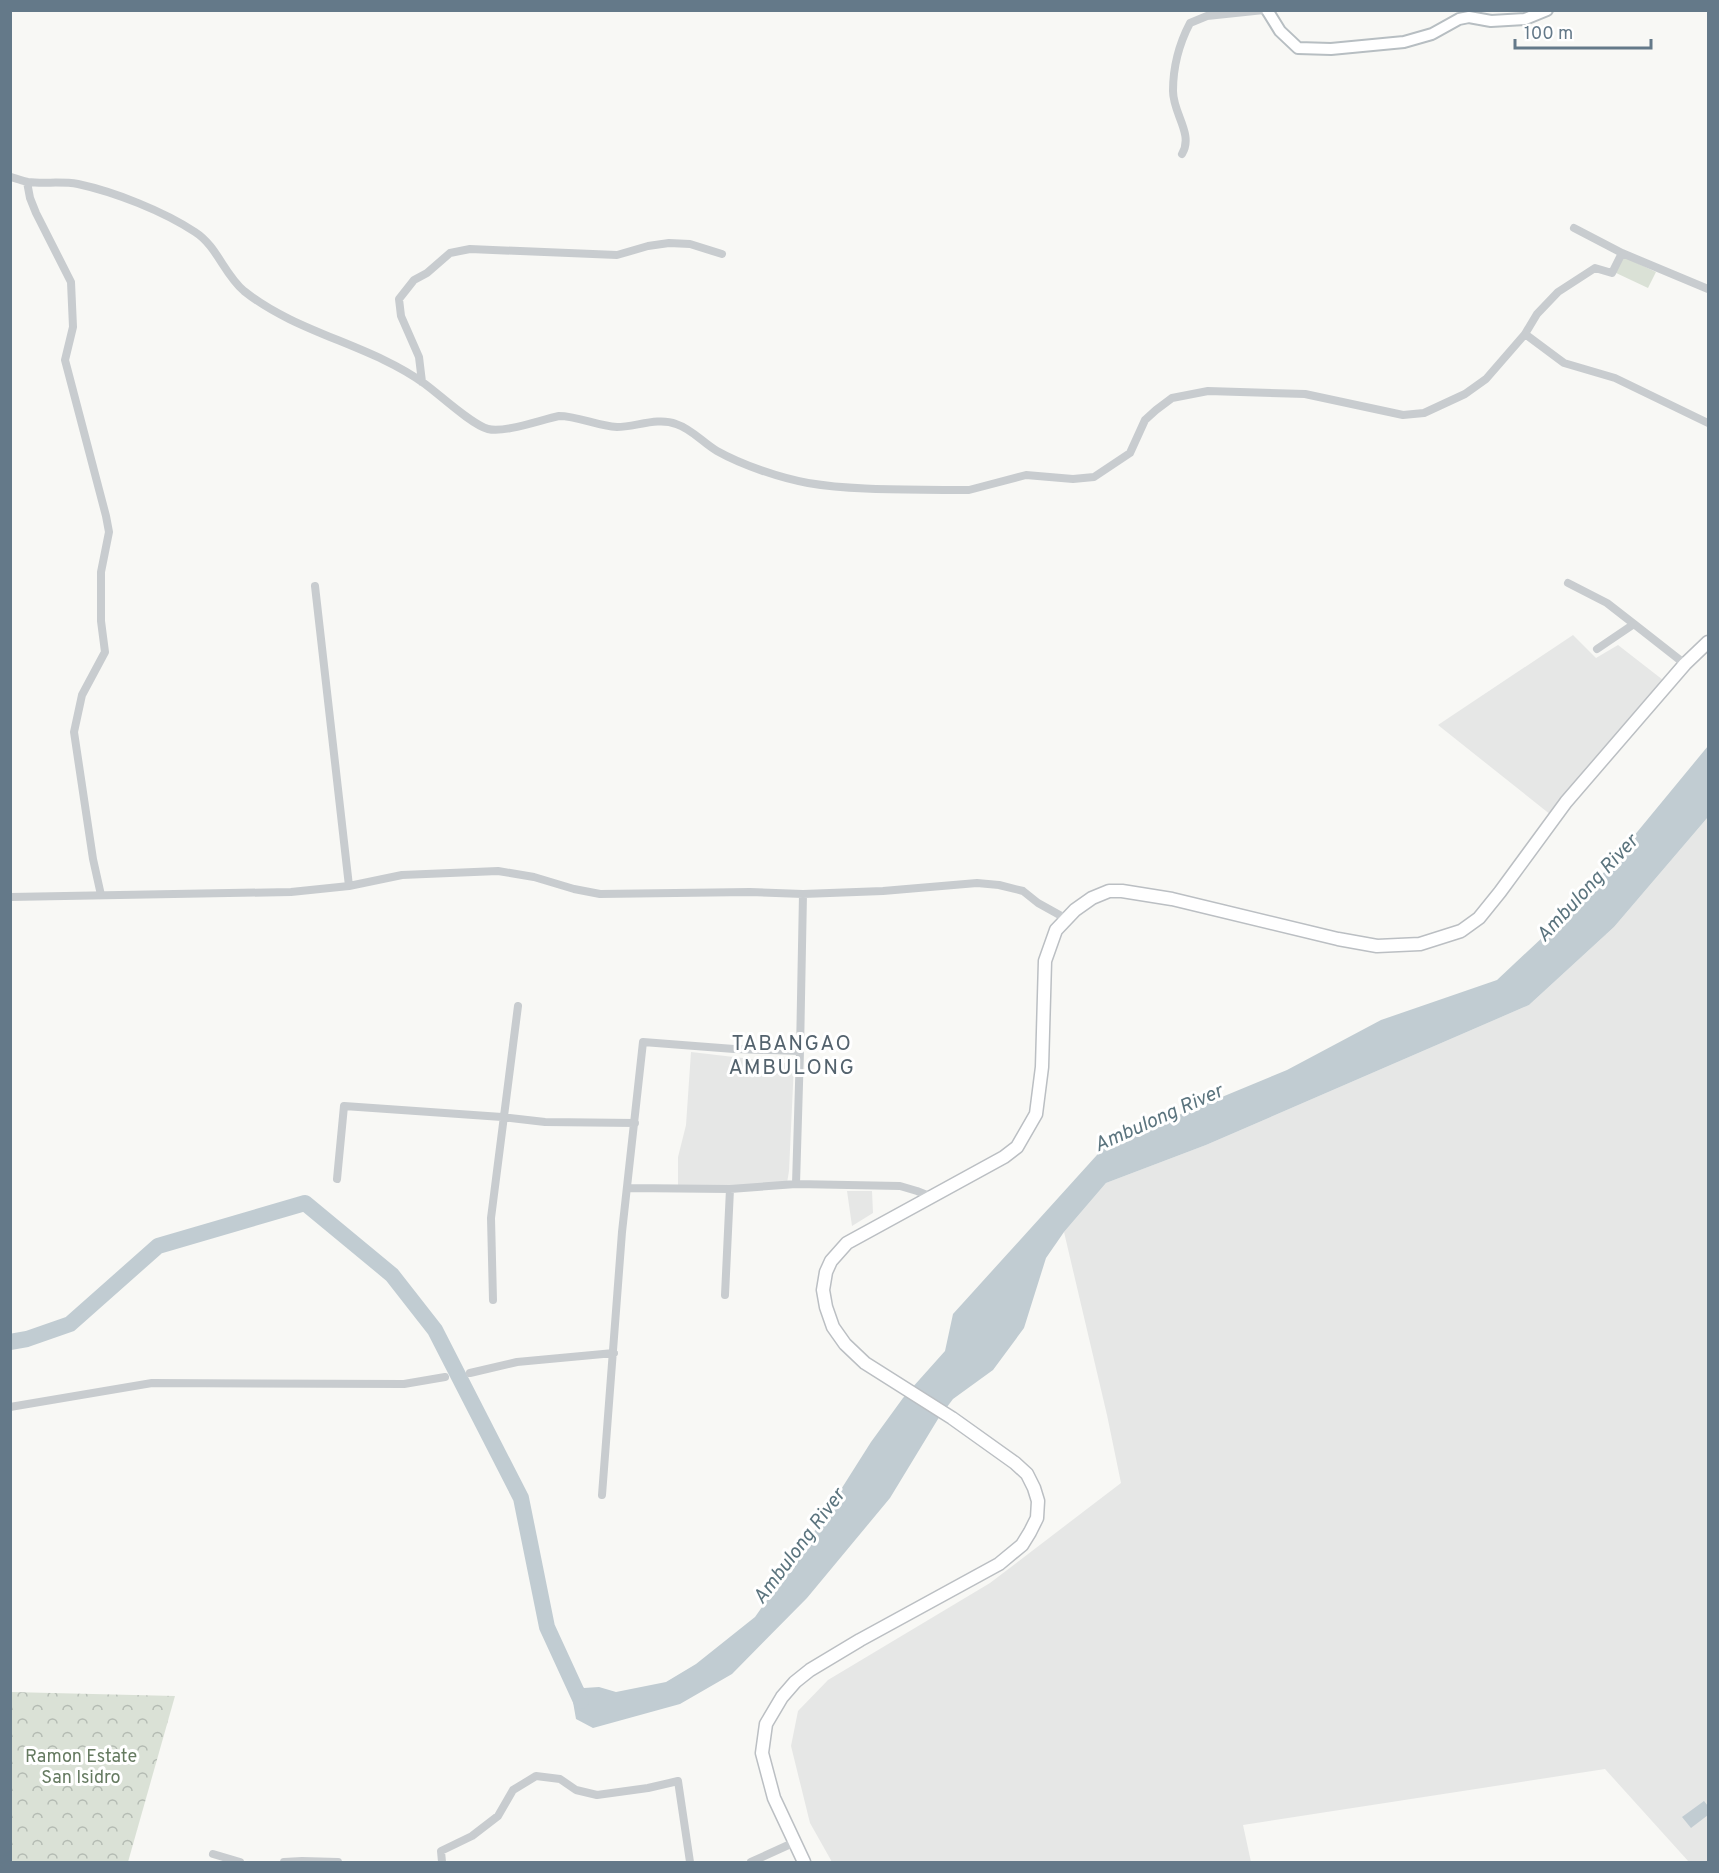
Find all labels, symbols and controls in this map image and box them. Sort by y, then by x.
scale bar [1515,12,1652,50]
text: 100 m [1524,23,1573,46]
water label: Ambulong River [1531,829,1646,948]
district label: TABANGAO AMBULONG [729,1031,856,1082]
water label: Ambulong River [1091,1078,1229,1159]
water label: Ambulong River [748,1483,853,1610]
park label: Ramon Estate San Isidro [25,1746,137,1790]

